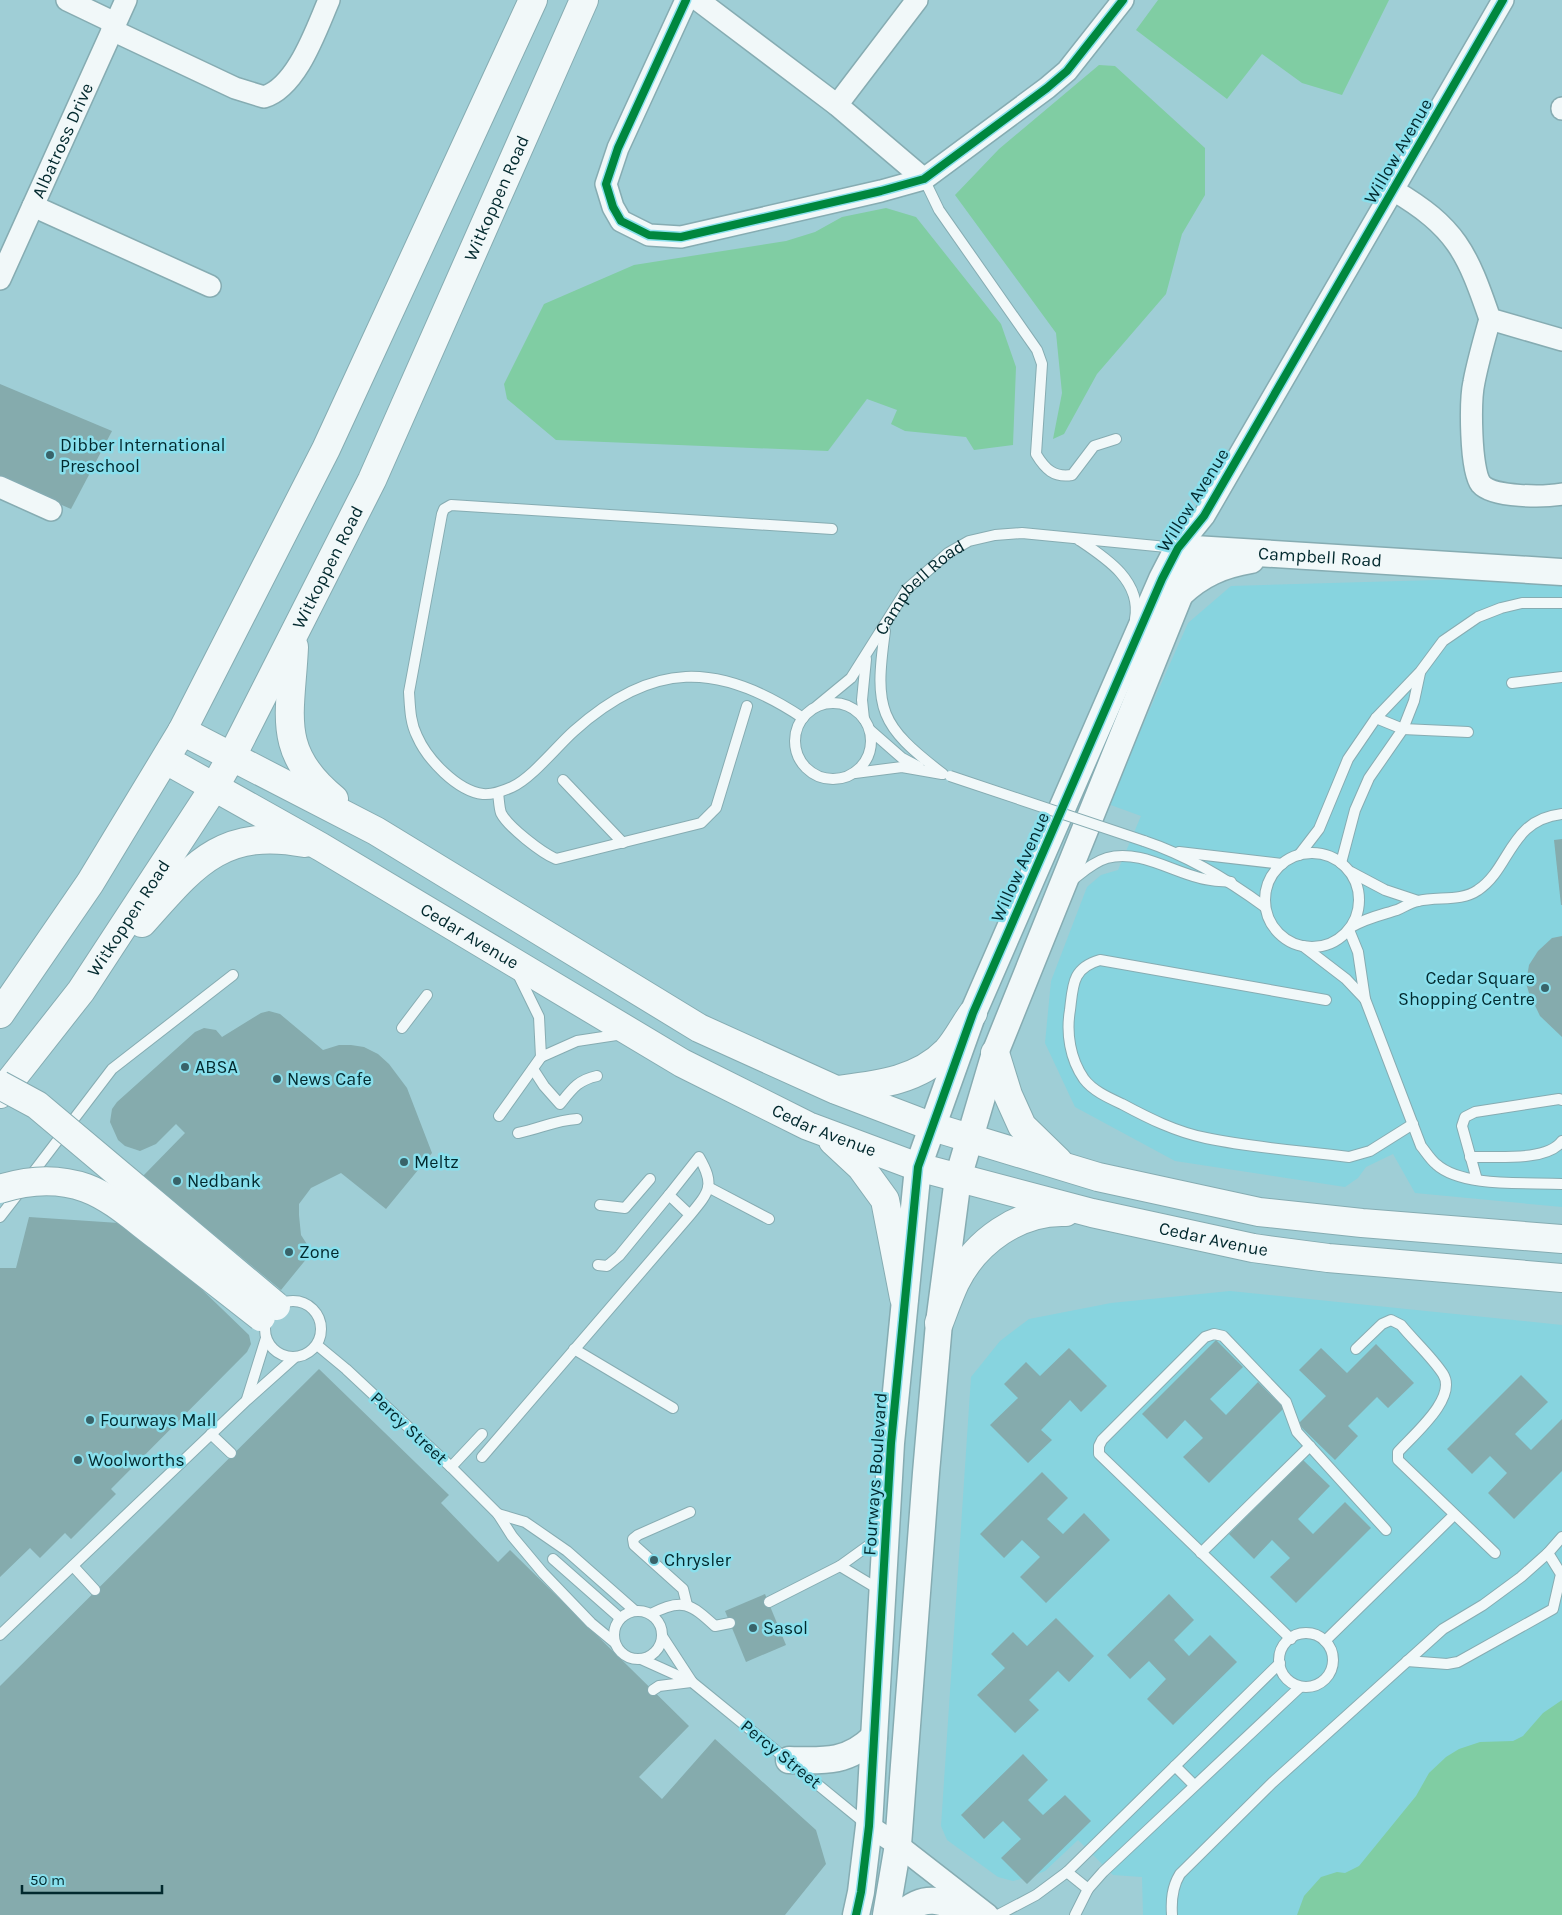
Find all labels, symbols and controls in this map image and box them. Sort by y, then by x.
street label: Albatross Drive [27,79,98,202]
street label: Willow Avenue [1359,94,1437,208]
street label: Witkoppen Road [459,132,534,264]
place label: Dibber International Preschool [60,434,226,477]
street label: Willow Avenue [1152,444,1234,556]
marker: Dibber International Preschool [44,449,56,461]
street label: Witkoppen Road [287,502,368,633]
street label: Campbell Road [870,535,968,639]
street label: Campbell Road [1257,542,1383,572]
street label: Willow Avenue [986,809,1054,925]
street label: Witkoppen Road [82,856,175,981]
street label: Cedar Avenue [416,898,523,974]
place label: Cedar Square Shopping Centre [1398,967,1535,1010]
marker: Cedar Square Shopping Centre [1539,982,1551,994]
place label: ABSA [195,1056,238,1078]
marker: ABSA [179,1061,191,1073]
place label: News Cafe [287,1068,372,1090]
marker: News Cafe [271,1073,283,1085]
street label: Cedar Avenue [768,1099,879,1162]
place label: Meltz [414,1151,459,1173]
marker: Meltz [398,1156,410,1168]
place label: Nedbank [187,1170,261,1192]
marker: Nedbank [171,1175,183,1187]
street label: Cedar Avenue [1157,1217,1269,1261]
place label: Zone [299,1241,340,1263]
marker: Zone [283,1246,295,1258]
street label: Percy Street [366,1387,452,1469]
street label: Fourways Boulevard [858,1392,892,1556]
place label: Fourways Mall [100,1409,216,1431]
marker: Fourways Mall [84,1414,96,1426]
place label: Woolworths [88,1449,185,1471]
marker: Woolworths [72,1454,84,1466]
place label: Chrysler [664,1549,732,1571]
marker: Chrysler [648,1554,660,1566]
place label: Sasol [763,1617,808,1639]
marker: Sasol [747,1622,759,1634]
street label: Percy Street [736,1715,826,1793]
scale bar [22,1862,162,1894]
text: 50 m [30,1871,65,1889]

